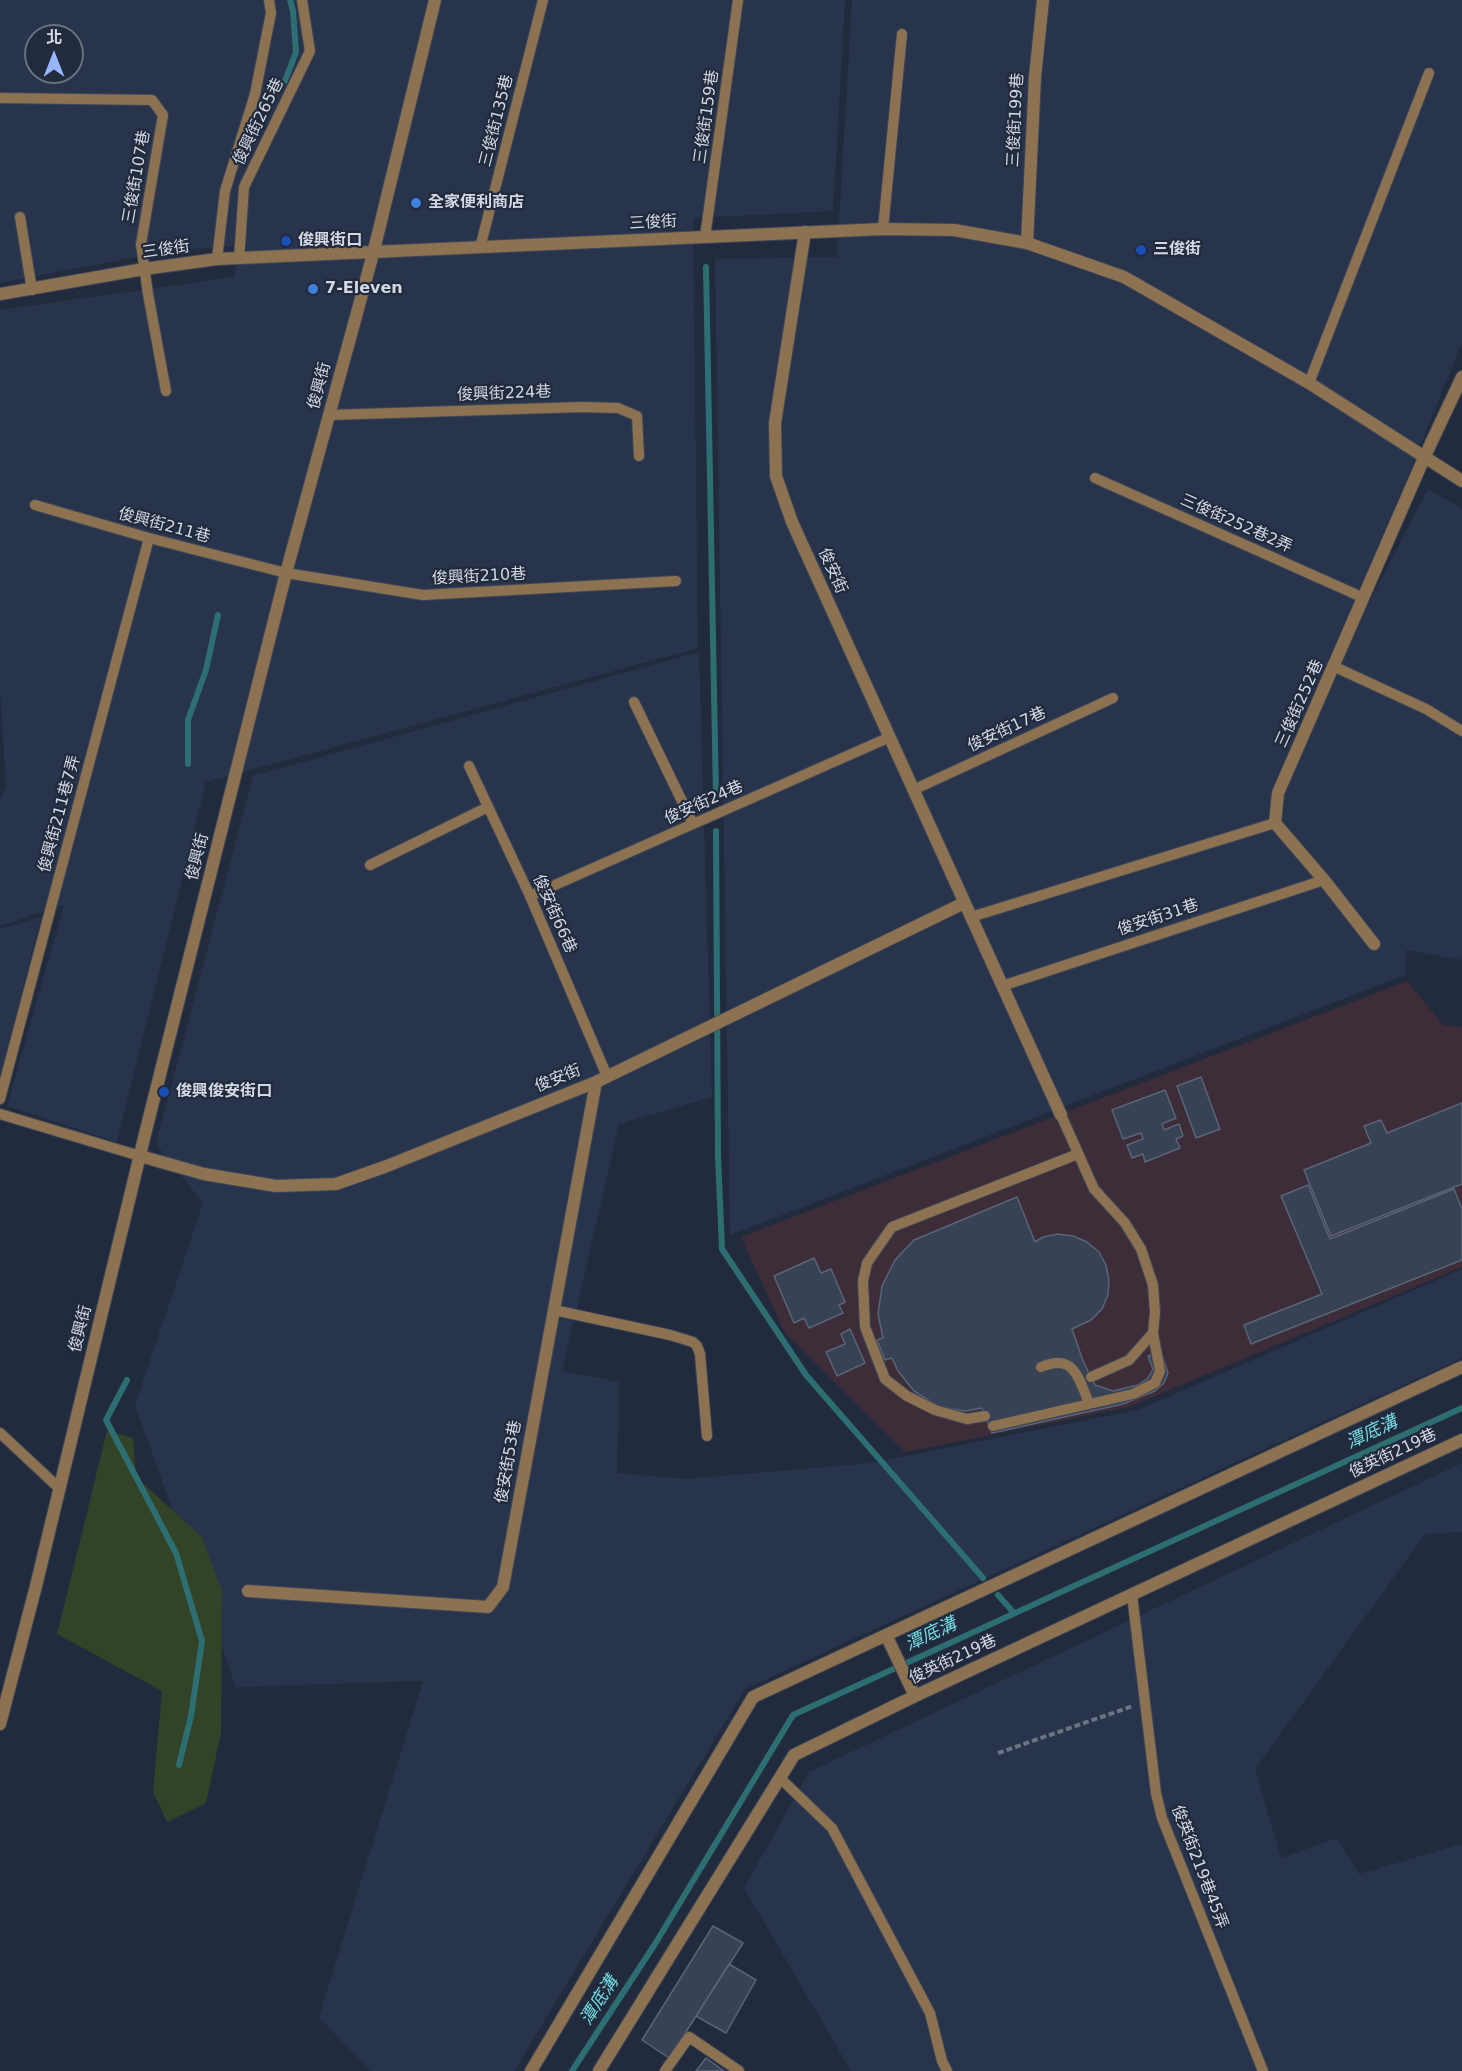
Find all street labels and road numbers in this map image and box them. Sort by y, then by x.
street label: 三俊街159巷 [691,69,723,165]
street label: 三俊街199巷 [1004,72,1028,168]
street label: 三俊街135巷 [476,73,518,169]
street label: 俊興街265巷 [230,75,288,169]
street label: 三俊街107巷 [119,129,155,225]
street label: 三俊街 [629,212,677,234]
street label: 三俊街 [141,237,191,263]
street label: 俊興街 [305,360,335,412]
street label: 俊興街224巷 [456,383,552,405]
street label: 三俊街252巷2弄 [1177,491,1295,557]
street label: 俊興街211巷 [116,504,212,548]
street label: 俊安街 [813,545,851,597]
street label: 俊興街210巷 [431,565,527,589]
street label: 三俊街252巷 [1272,657,1328,751]
street label: 俊安街17巷 [965,703,1049,757]
street label: 俊興街211巷7弄 [35,753,85,875]
street label: 俊安街24巷 [662,777,746,829]
street label: 俊興街 [183,831,213,883]
street label: 俊安街66巷 [528,872,580,956]
street label: 俊安街31巷 [1115,896,1201,940]
street label: 俊安街 [532,1061,584,1097]
street label: 俊興街 [66,1303,96,1355]
street label: 俊安街53巷 [492,1419,526,1505]
street label: 俊英街219巷 [1346,1425,1440,1483]
street label: 俊英街219巷 [906,1631,1000,1689]
street label: 俊英街219巷45弄 [1167,1802,1231,1932]

